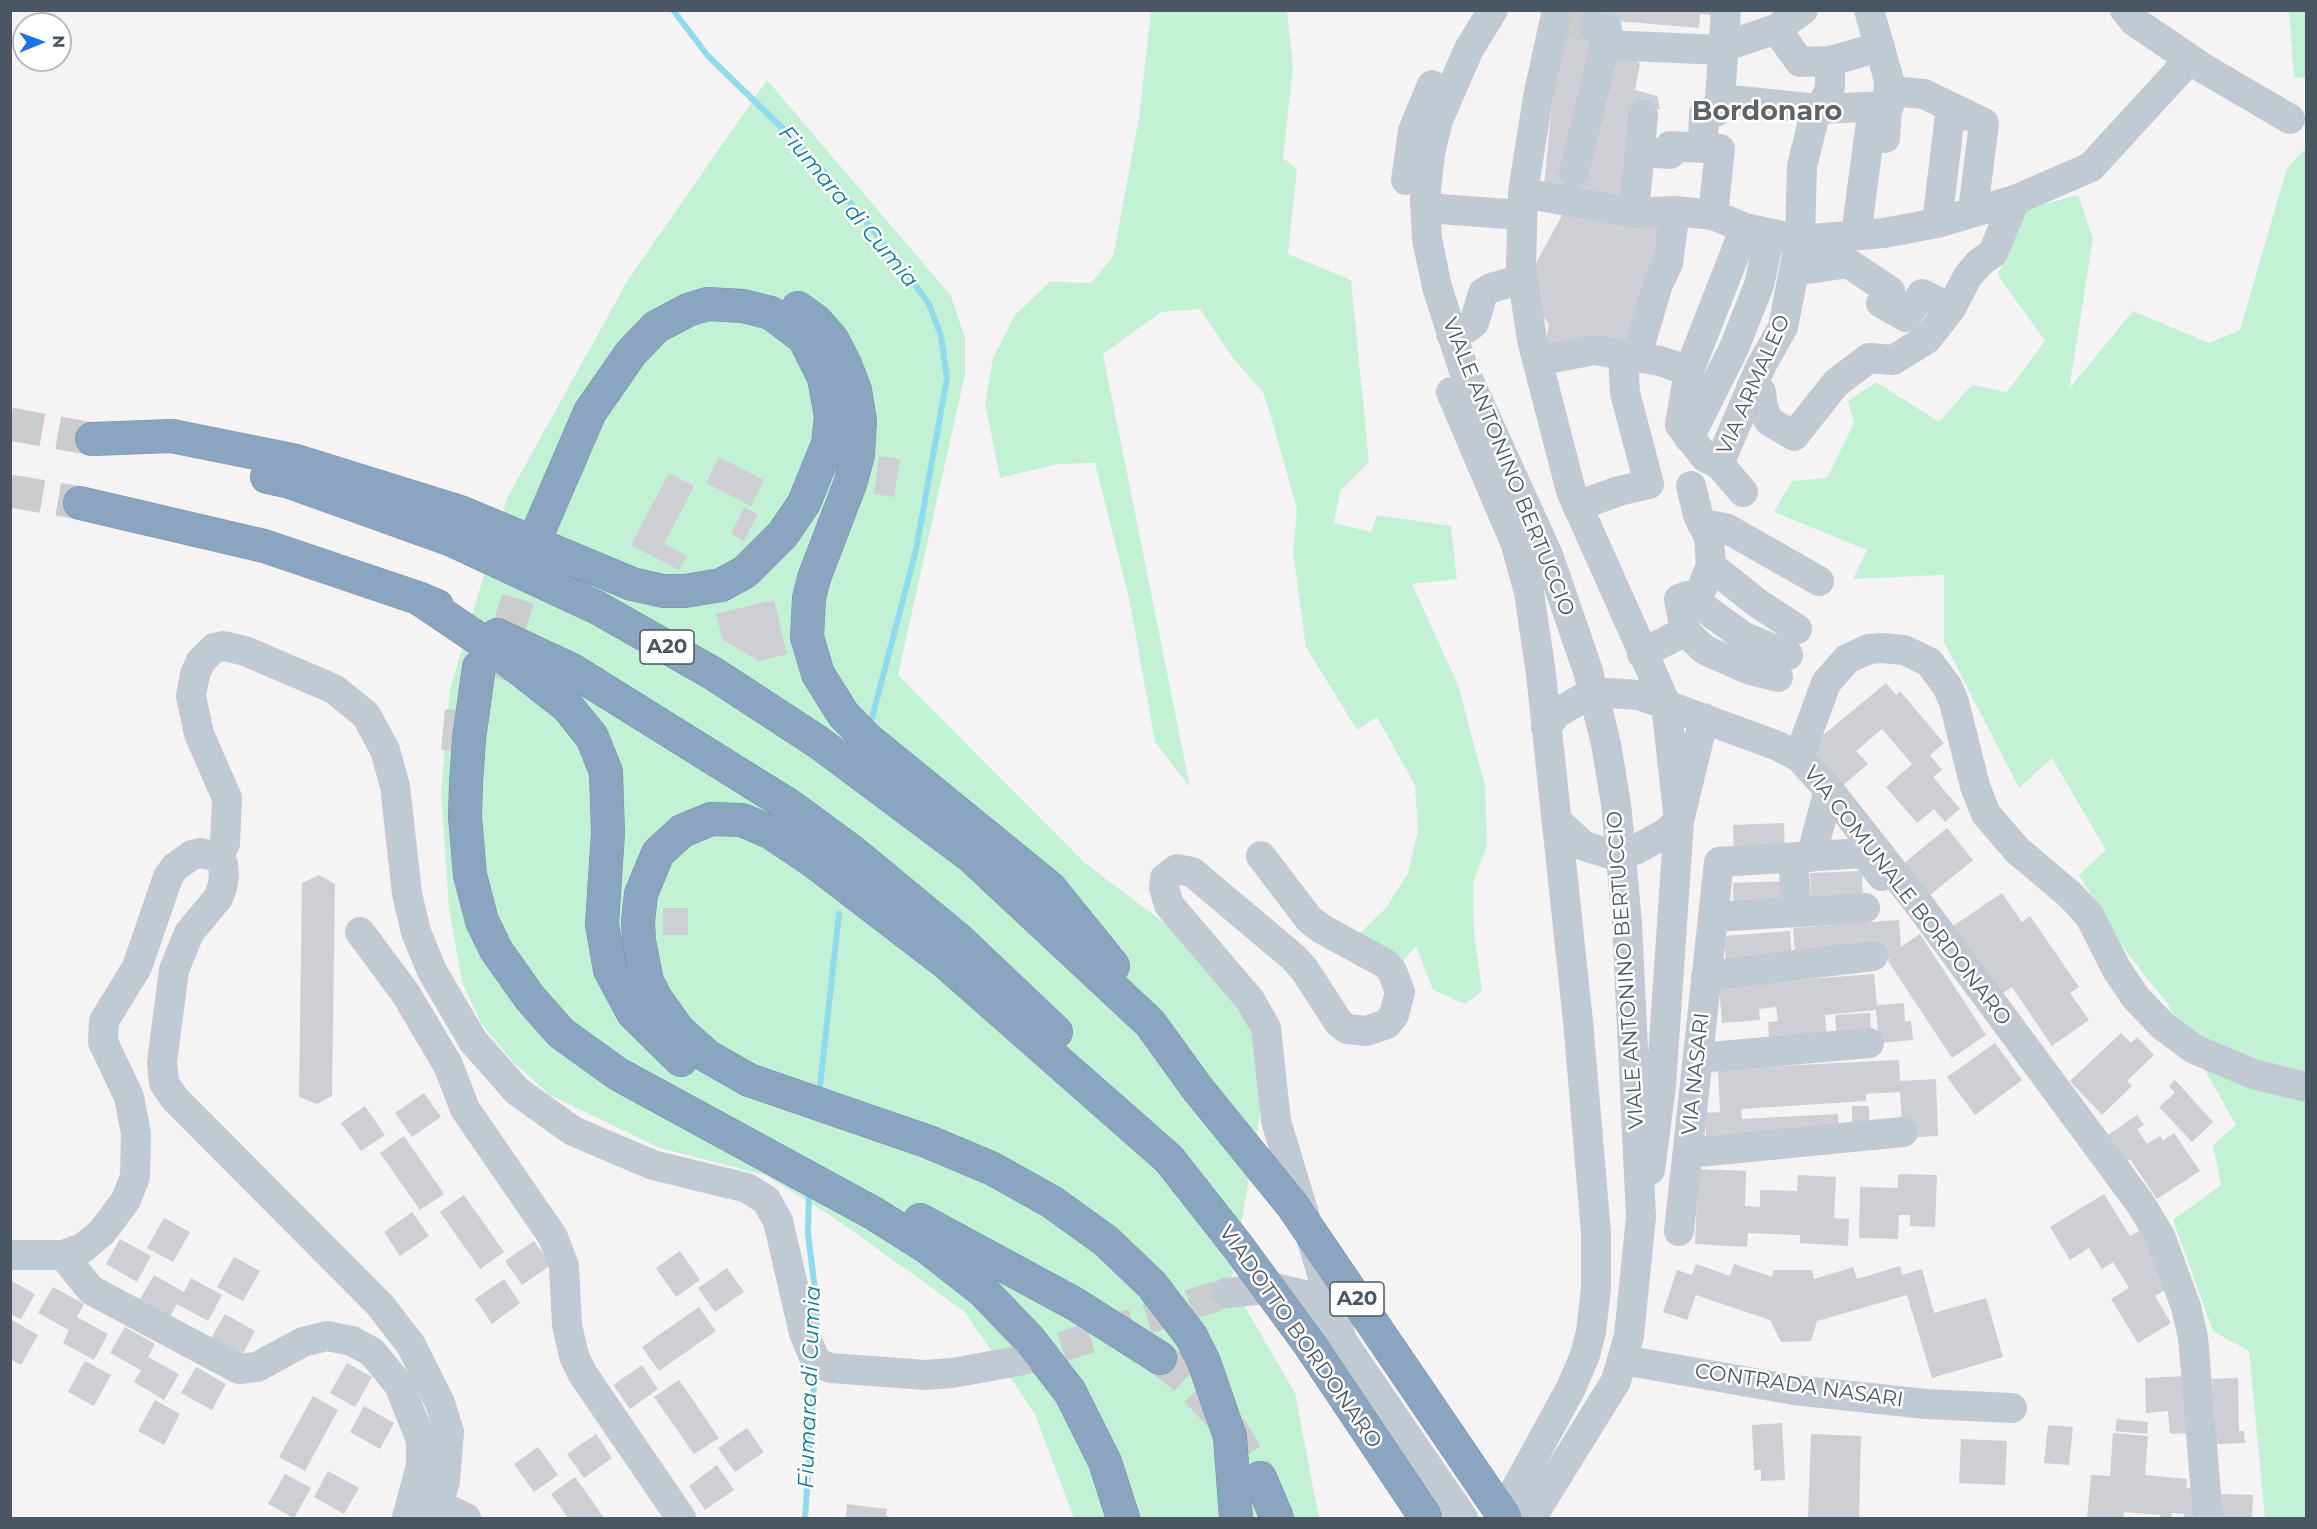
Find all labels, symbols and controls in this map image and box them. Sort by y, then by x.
north arrow [12,12,72,72]
text: N [49,35,68,48]
district label: Bordonaro [1692,96,1842,128]
water label: Fiumara di Cumia [773,121,923,293]
street label: VIA ARMALEO [1712,311,1796,459]
street label: VIALE ANTONINO BERTUCCIO [1437,314,1579,620]
road number: A20 [640,630,694,664]
street label: VIA COMUNALE BORDONARO [1798,761,2016,1031]
street label: VIALE ANTONINO BERTUCCIO [1602,810,1650,1130]
street label: VIA NASARI [1677,1012,1715,1136]
street label: VIADOTTO BORDONARO [1213,1221,1387,1453]
road number: A20 [1330,1282,1384,1316]
water label: Fiumara di Cumia [793,1285,827,1489]
street label: CONTRADA NASARI [1693,1359,1905,1413]

